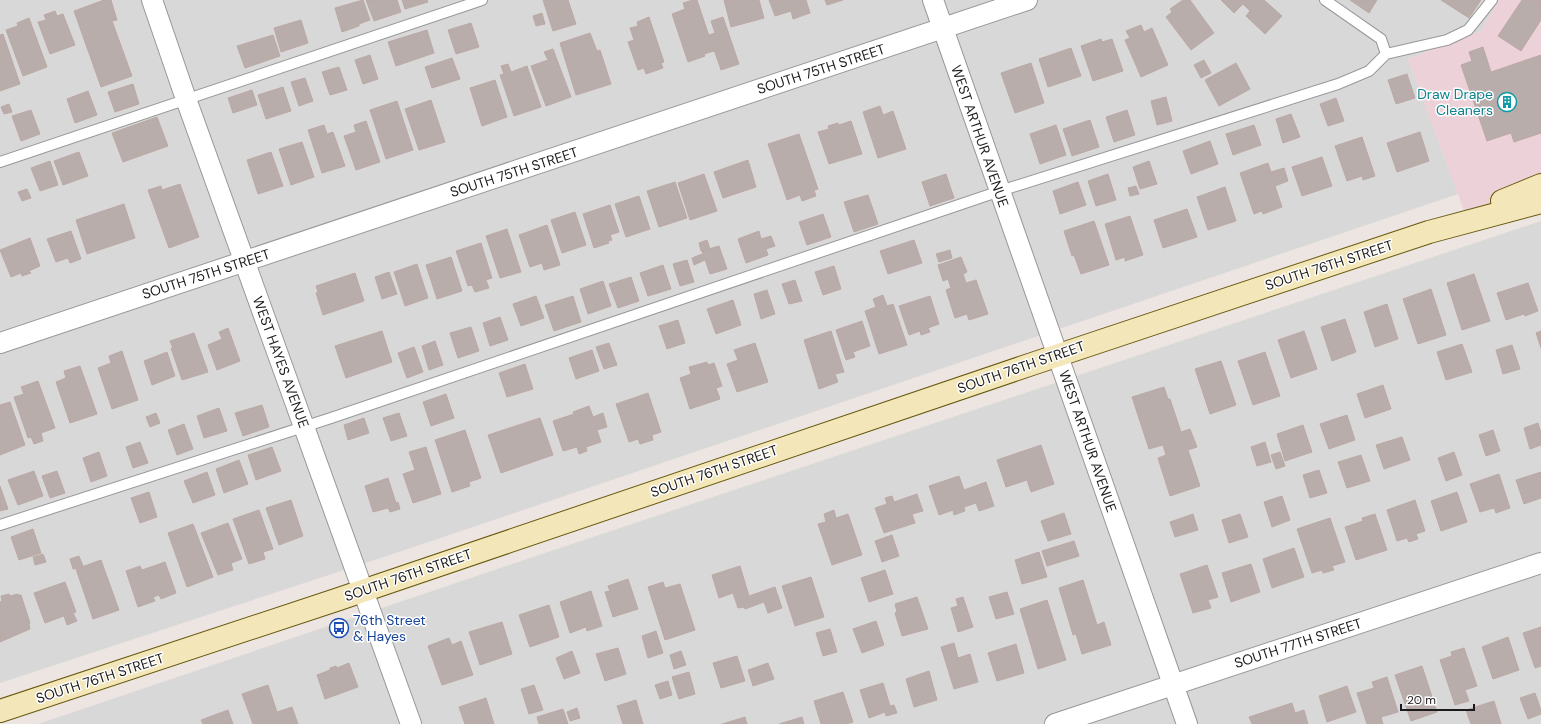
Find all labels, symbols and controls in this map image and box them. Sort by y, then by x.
street label: SOUTH 75TH STREET [755,40,887,98]
street label: WEST ARTHUR AVENUE [947,63,1013,209]
place label: Draw Drape Cleaners [1417,85,1493,119]
building icon: Draw Drape Cleaners [1496,91,1518,113]
street label: SOUTH 75TH STREET [448,143,580,201]
street label: SOUTH 76TH STREET [1263,236,1395,294]
street label: SOUTH 75TH STREET [140,245,272,303]
street label: WEST HAYES AVENUE [249,294,313,430]
street label: SOUTH 76TH STREET [955,337,1087,397]
street label: WEST ARTHUR AVENUE [1055,368,1121,514]
street label: SOUTH 76TH STREET [648,441,780,501]
street label: SOUTH 76TH STREET [342,545,474,605]
place label: 76th Street & Hayes [353,611,426,645]
street label: SOUTH 77TH STREET [1232,614,1364,672]
bus stop icon: 76th Street & Hayes [328,617,350,639]
street label: SOUTH 76TH STREET [34,649,166,707]
scale bar [1401,686,1474,712]
text: 20 m [1407,692,1436,708]

